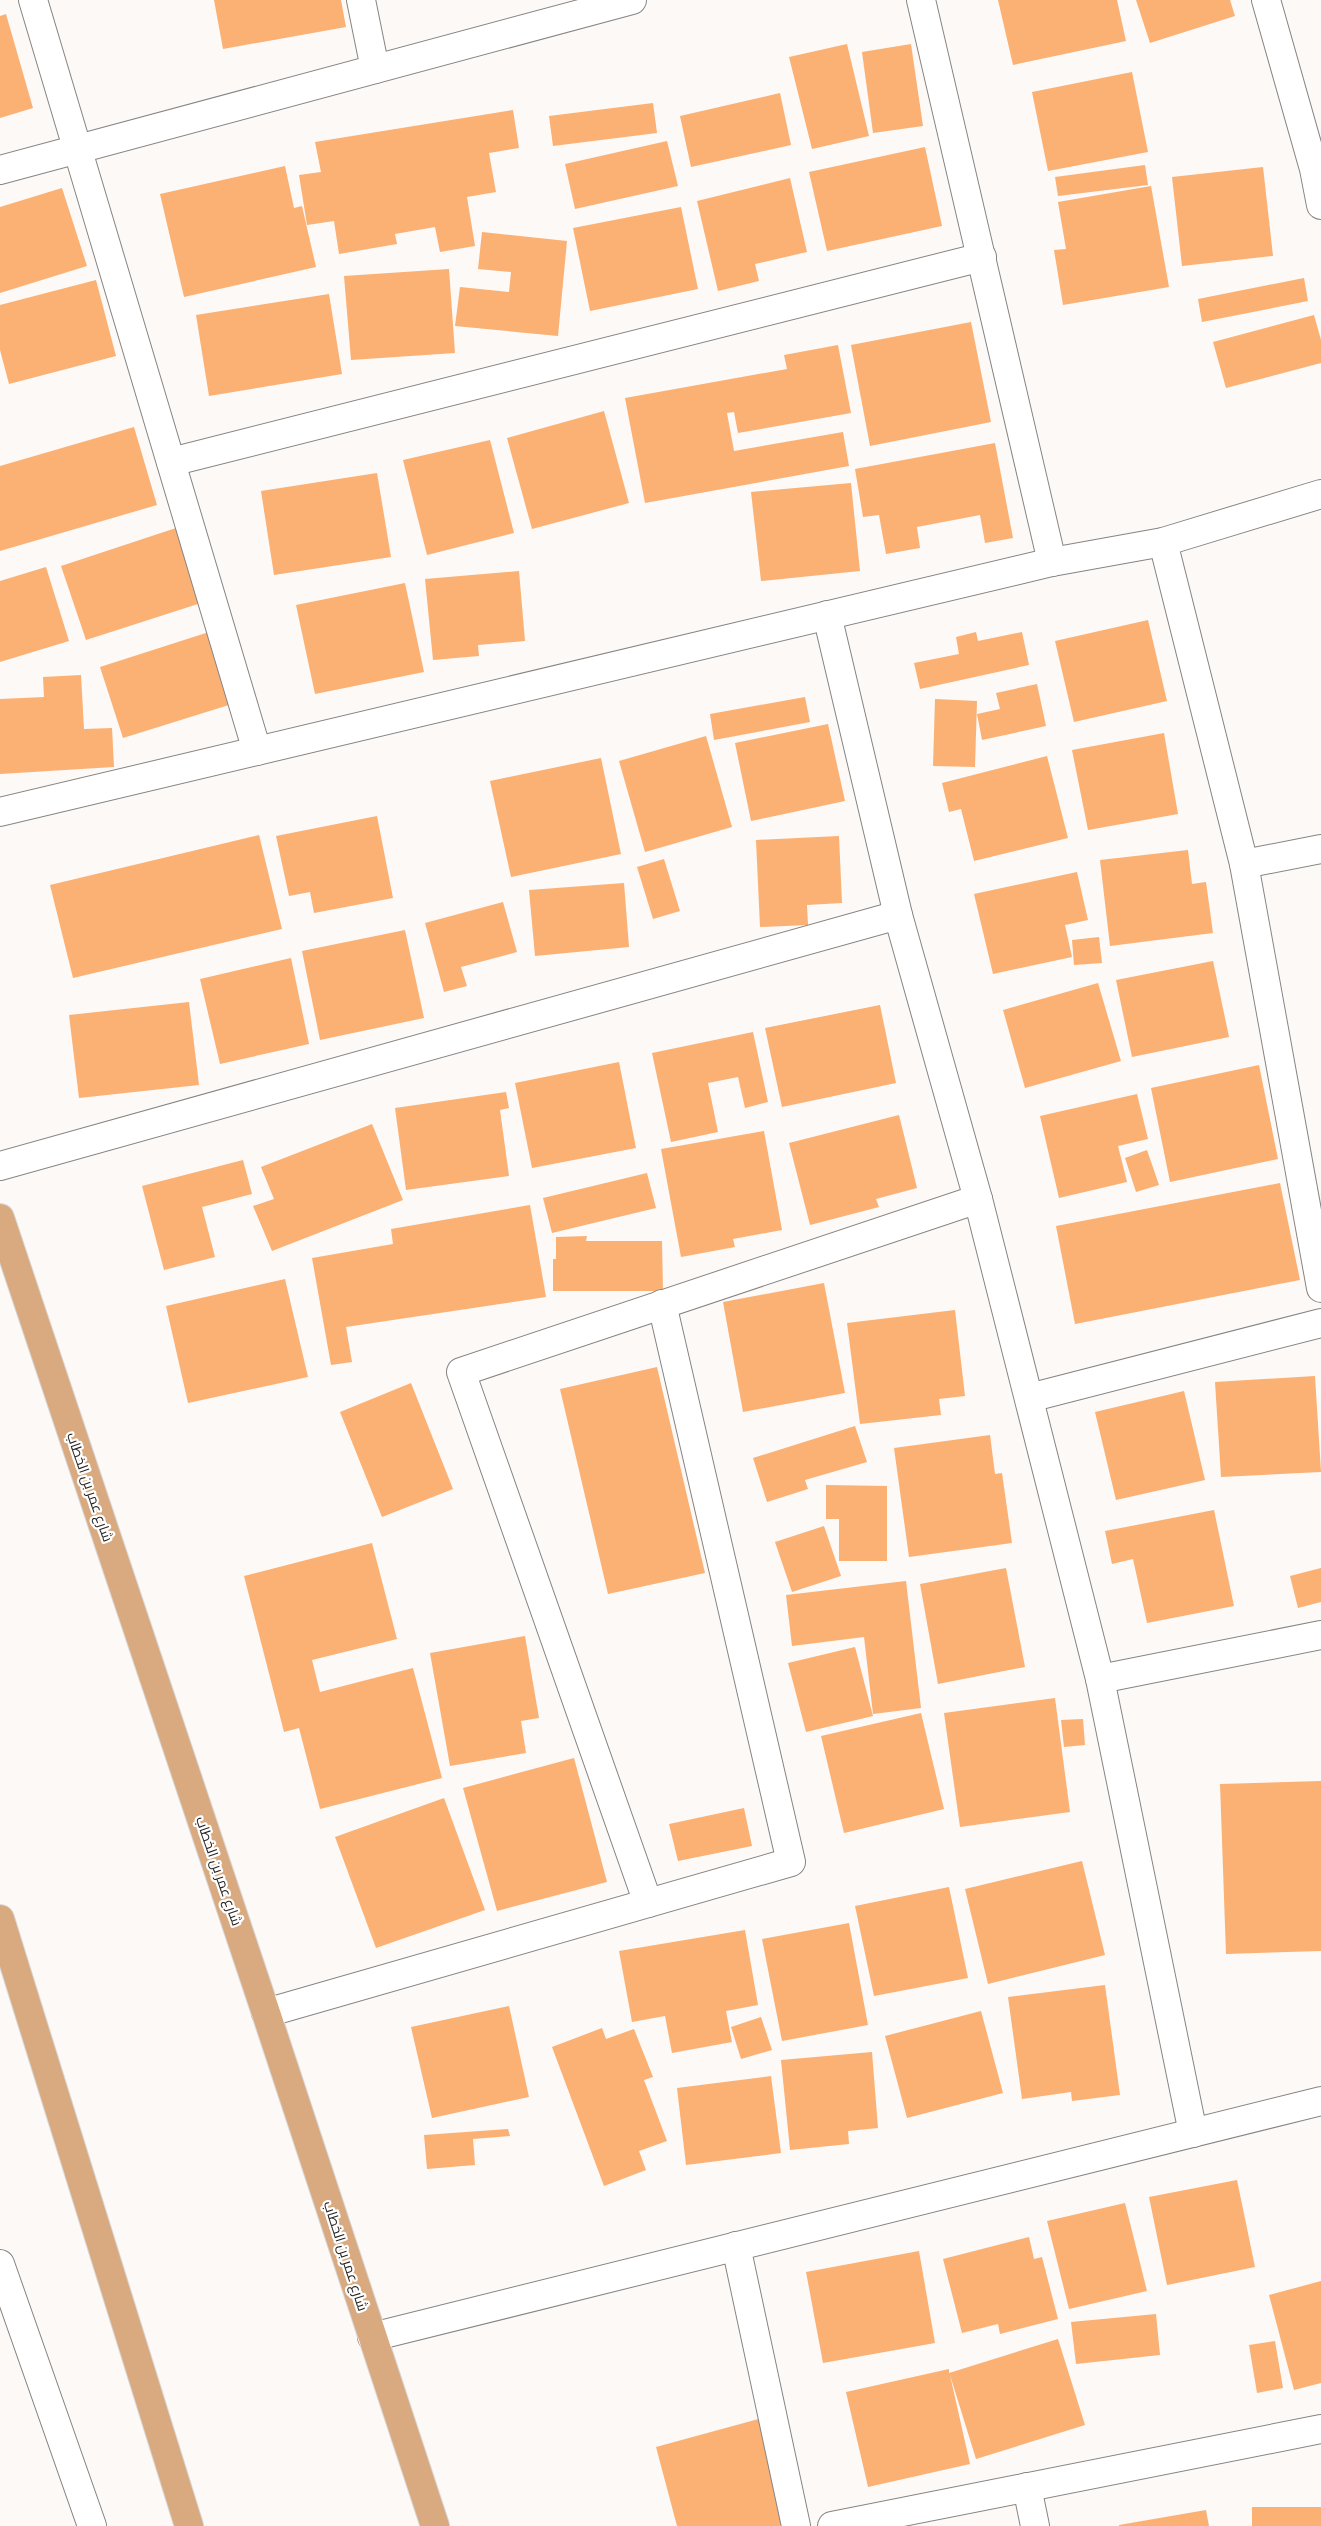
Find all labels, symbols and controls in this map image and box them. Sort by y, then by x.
street label: شارع عمر بن الخطاب [63,1430,116,1544]
street label: شارع عمر بن الخطاب [192,1814,245,1928]
street label: شارع عمر بن الخطاب [320,2199,371,2313]

